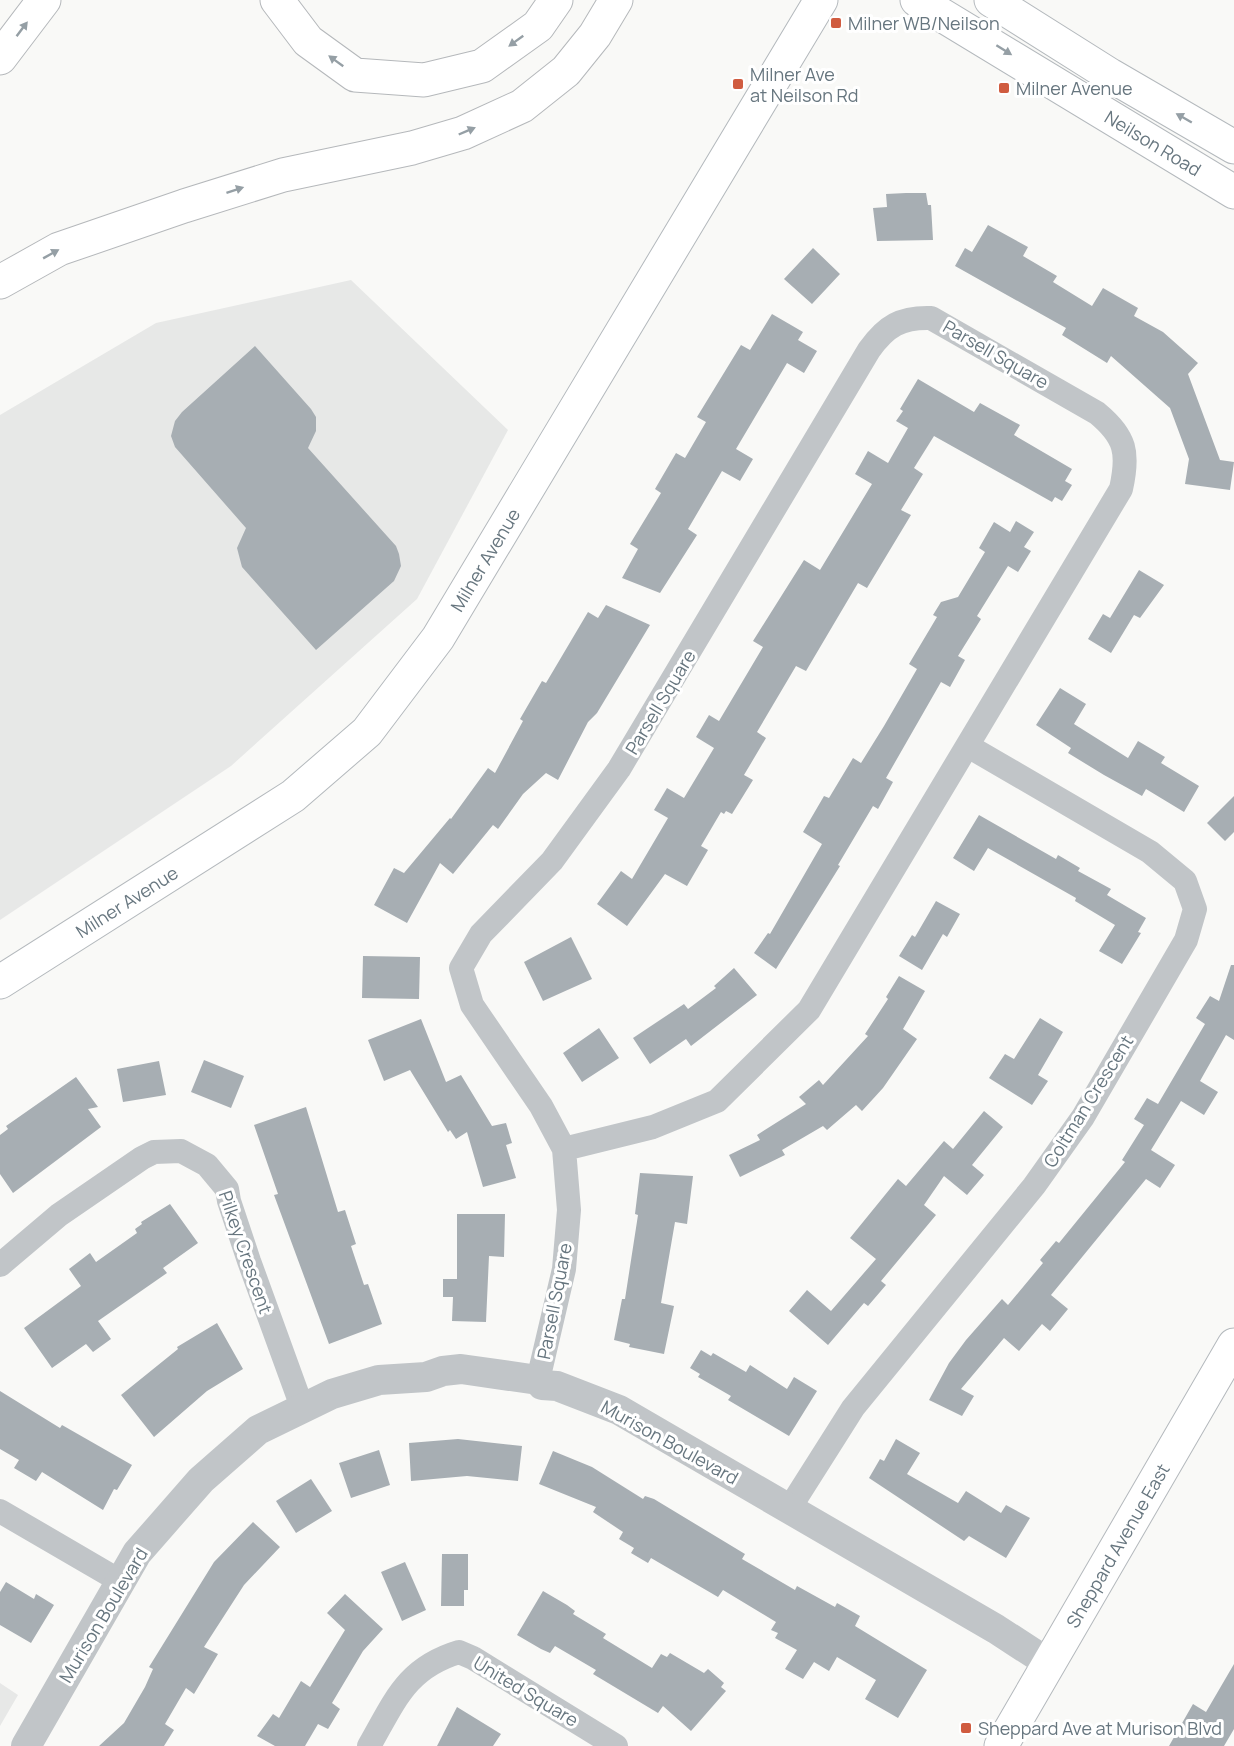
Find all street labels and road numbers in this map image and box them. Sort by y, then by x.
street label: Neilson Road [1101,105,1206,181]
street label: Parsell Square [939,314,1053,394]
street label: Milner Avenue [445,504,525,616]
street label: Parsell Square [619,645,701,759]
street label: Milner Avenue [71,860,182,943]
street label: Coltman Crescent [1038,1030,1138,1172]
street label: Pilkey Crescent [214,1187,278,1317]
street label: Parsell Square [531,1241,577,1361]
street label: Murison Boulevard [597,1394,743,1490]
street label: Sheppard Avenue East [1060,1459,1175,1632]
street label: Murison Boulevard [53,1543,153,1687]
street label: United Square [469,1650,583,1732]

